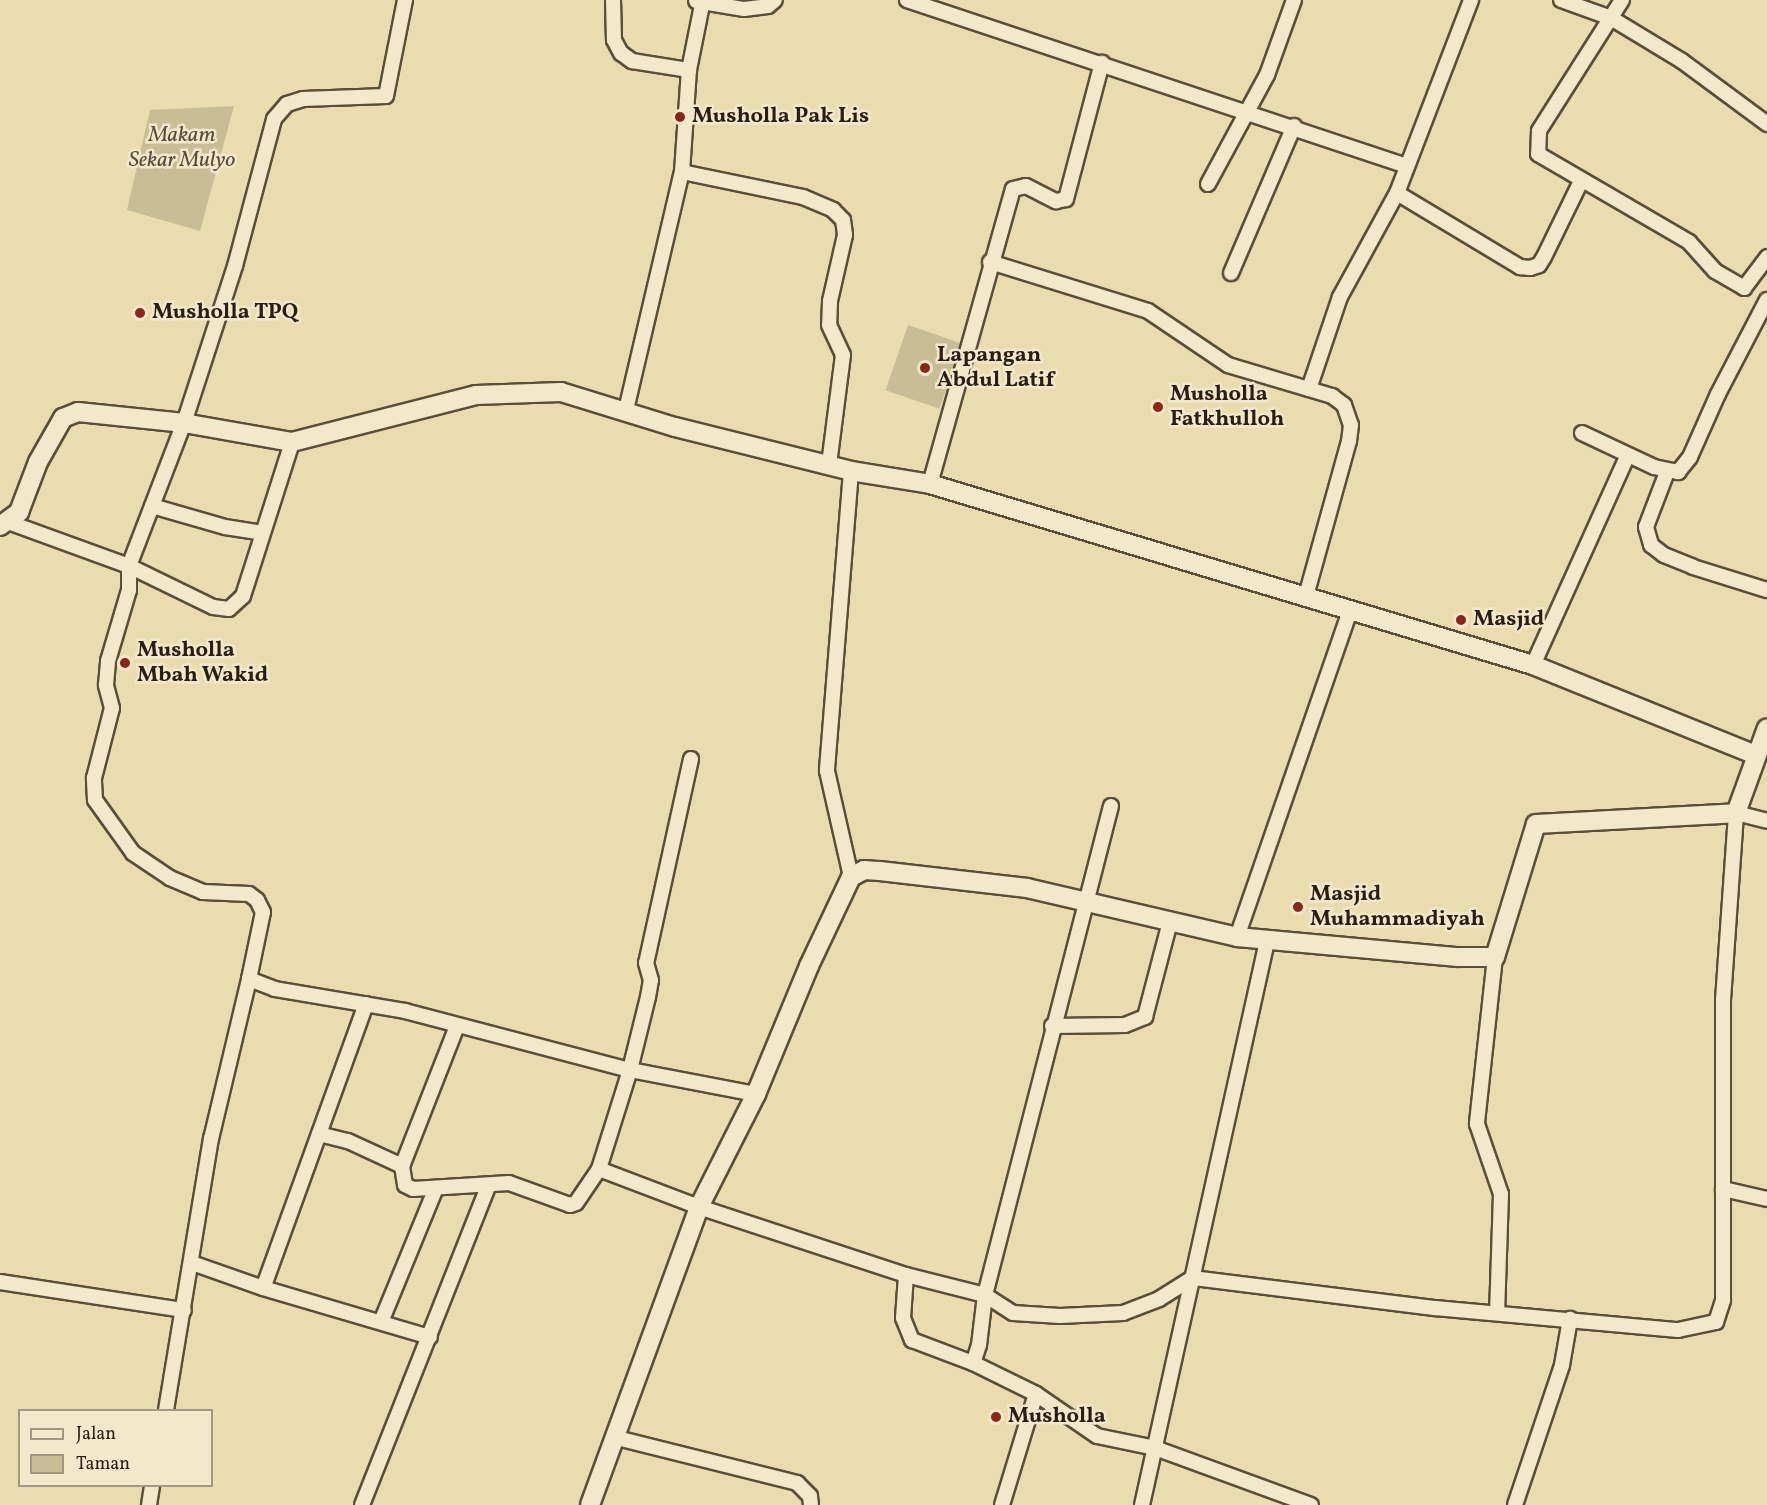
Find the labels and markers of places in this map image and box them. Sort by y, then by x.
place label: Musholla Pak Lis [692,104,869,130]
marker: Musholla Pak Lis [673,110,687,124]
place label: Musholla TPQ [152,300,299,326]
marker: Musholla TPQ [133,306,147,320]
place label: Lapangan Abdul Latif [937,342,1054,394]
marker: Lapangan Abdul Latif [918,361,932,375]
place label: Musholla Fatkhulloh [1170,381,1284,433]
marker: Musholla Fatkhulloh [1151,400,1165,414]
place label: Masjid [1473,607,1544,633]
marker: Masjid [1454,613,1468,627]
place label: Musholla Mbah Wakid [137,637,269,688]
marker: Musholla Mbah Wakid [118,656,132,670]
place label: Masjid Muhammadiyah [1310,881,1485,932]
marker: Masjid Muhammadiyah [1291,900,1305,914]
place label: Musholla [1008,1404,1106,1430]
marker: Musholla [989,1410,1003,1424]

